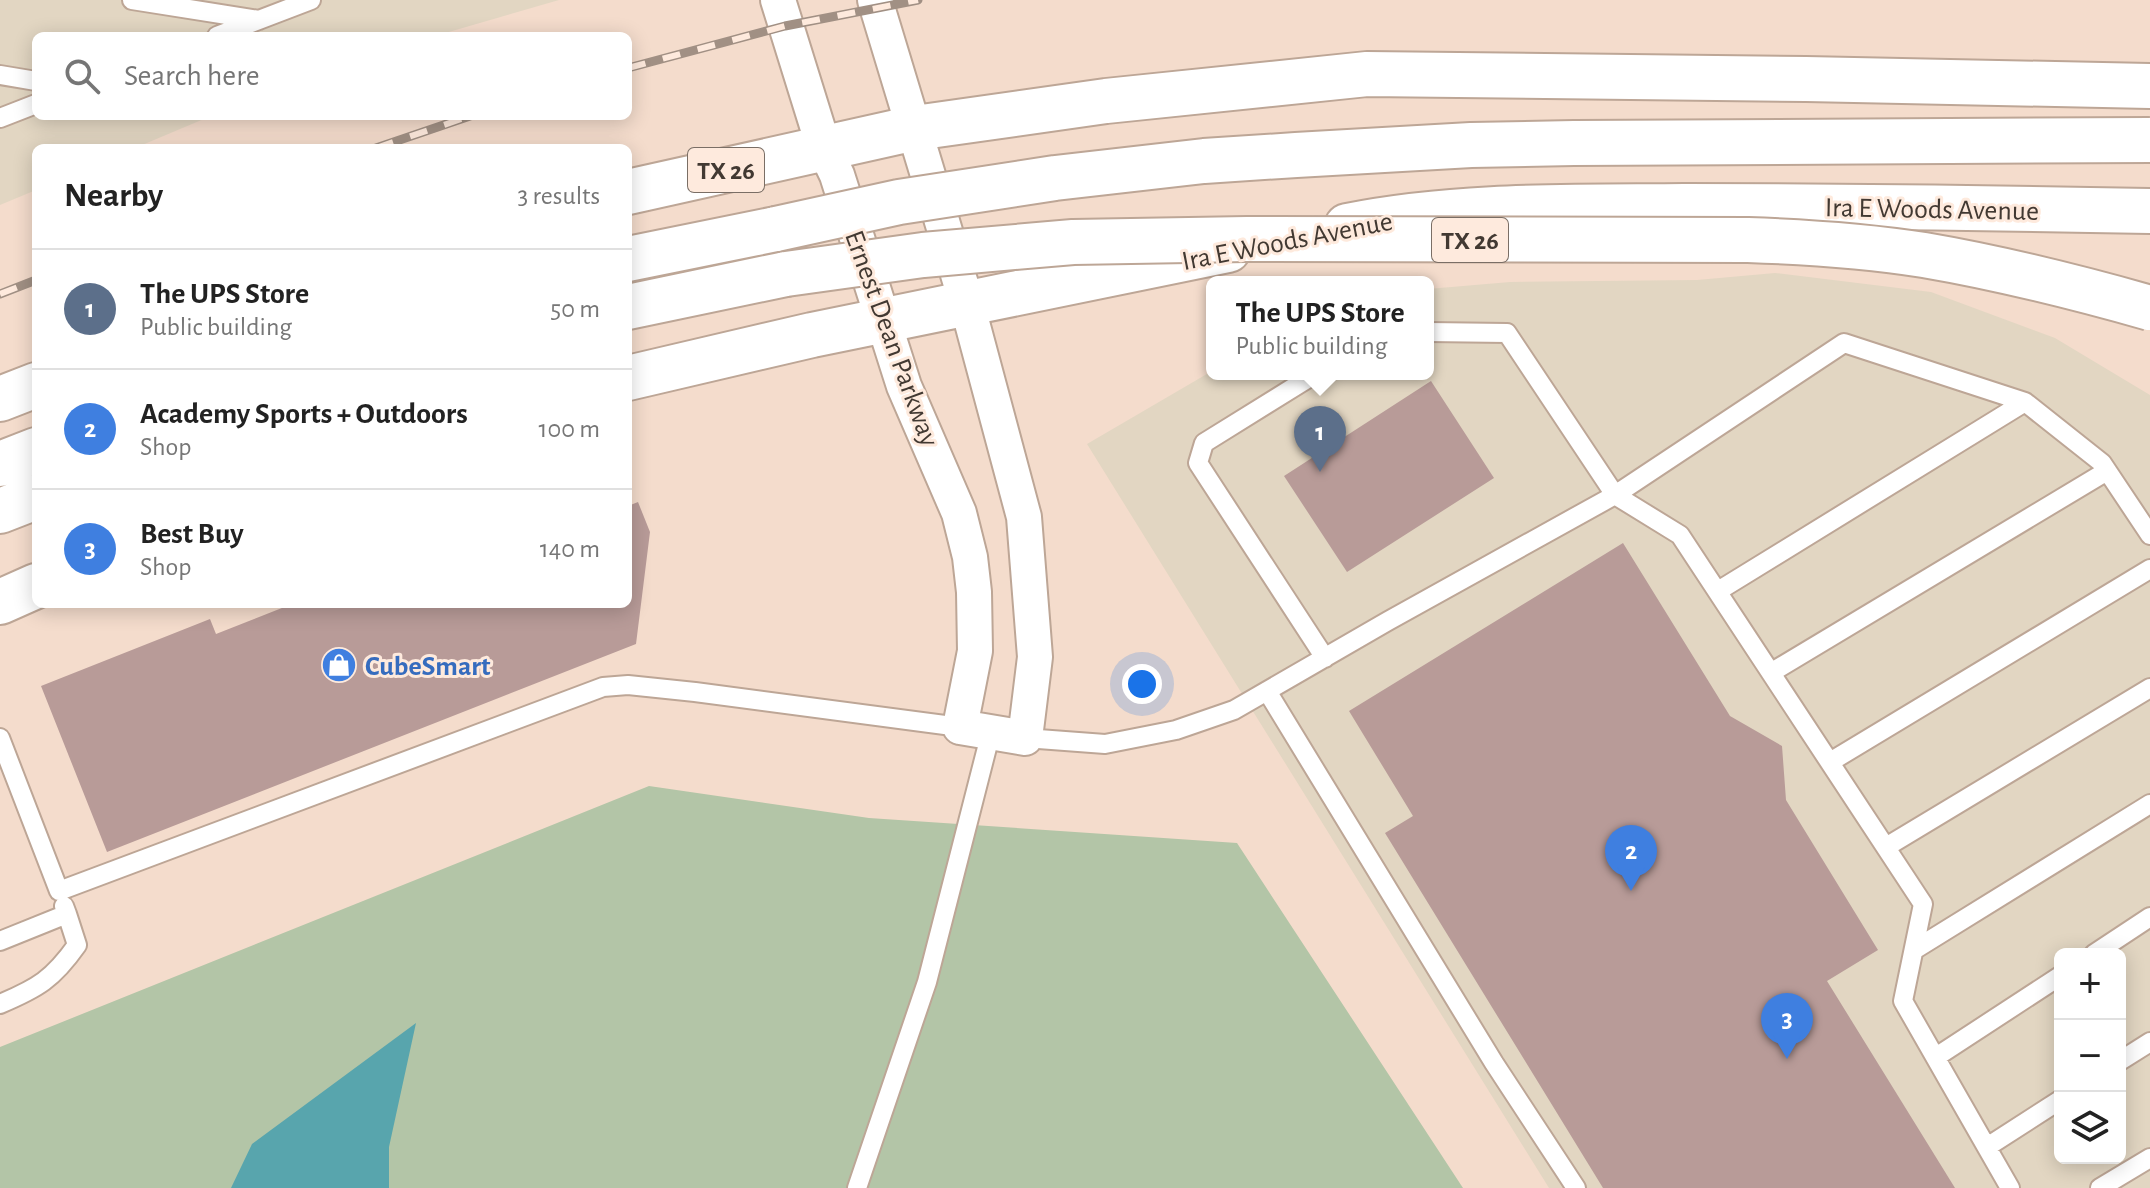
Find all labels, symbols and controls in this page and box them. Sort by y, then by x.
search box [32,32,632,120]
icon: search [60,54,104,98]
text: Search here [124,61,260,91]
road number: TX 26 [688,148,764,192]
text: Nearby [64,179,163,213]
text: 3 results [517,183,600,209]
street label: Ira E Woods Avenue [1825,194,2039,226]
street label: Ira E Woods Avenue [1180,208,1395,276]
road number: TX 26 [1432,218,1508,262]
street label: Ernest Dean Parkway [839,227,943,450]
popup [1206,276,1434,380]
text: The UPS Store [140,279,309,309]
text: 1 [85,296,95,322]
text: 50 m [550,296,600,322]
text: The UPS Store [1235,298,1405,328]
text: Public building [140,314,292,340]
text: Public building [1235,333,1387,359]
text: Academy Sports + Outdoors [140,399,468,429]
pin: 1 [1294,406,1346,472]
text: 2 [84,416,96,442]
text: 100 m [539,416,600,442]
text: Shop [140,434,192,460]
text: Best Buy [140,519,244,549]
text: 3 [84,536,96,562]
text: 140 m [540,536,600,562]
text: Shop [140,554,192,580]
shop icon: CubeSmart [320,646,358,684]
place label: CubeSmart [365,653,491,681]
your location [1122,664,1162,704]
pin: 2 [1605,825,1657,891]
map controls [2054,948,2126,1164]
button: + [2054,948,2126,1020]
pin: 3 [1761,993,1813,1059]
button: − [2054,1020,2126,1092]
button: layers [2054,1092,2126,1164]

